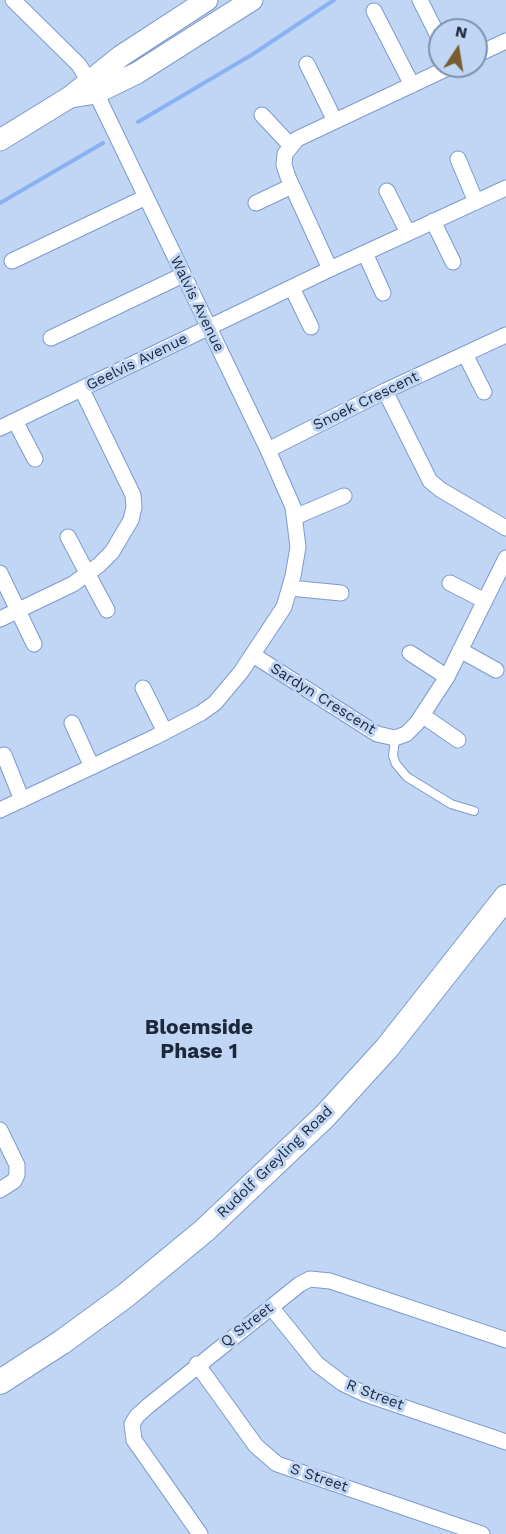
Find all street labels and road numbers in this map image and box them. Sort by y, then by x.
street label: Walvis Avenue [166,253,228,355]
street label: Geelvis Avenue [83,330,191,394]
street label: Snoek Crescent [310,368,422,434]
street label: Sardyn Crescent [267,659,379,739]
street label: Rudolf Greyling Road [214,1102,336,1222]
street label: Q Street [217,1299,277,1351]
street label: R Street [344,1376,406,1414]
street label: S Street [288,1460,350,1496]

